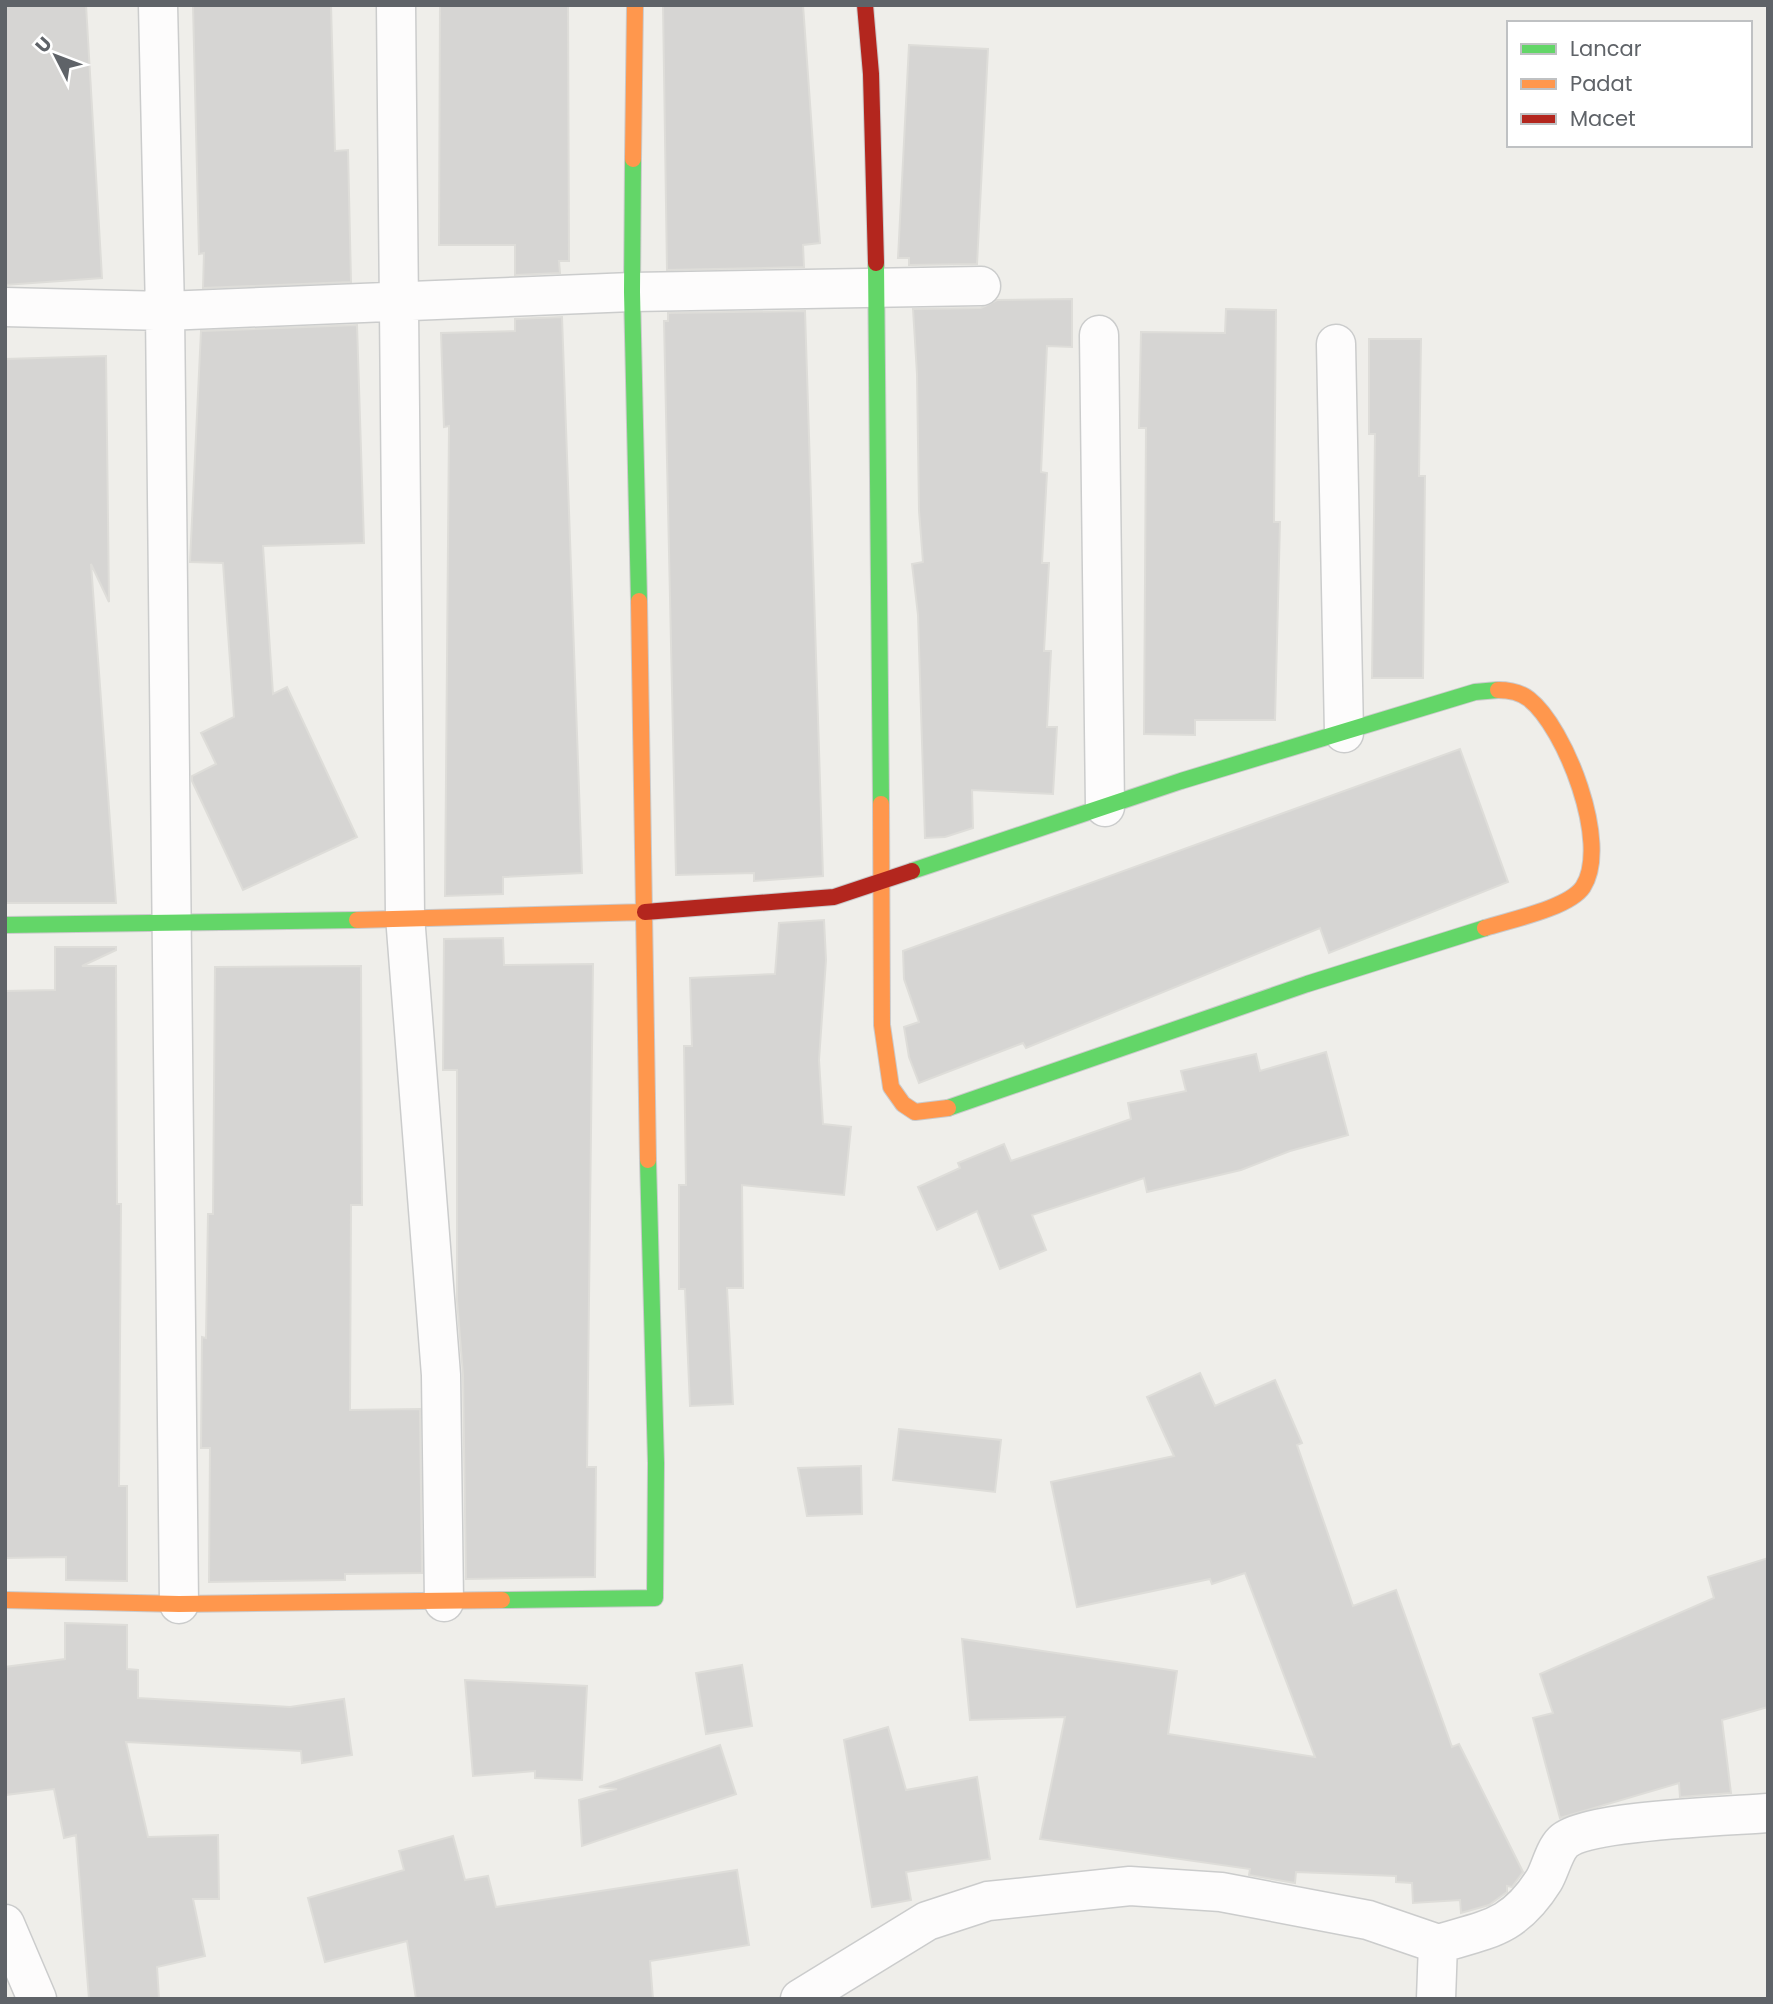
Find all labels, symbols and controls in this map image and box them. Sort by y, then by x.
north arrow [21,21,91,91]
legend [1507,21,1752,147]
text: U [29,31,58,59]
text: Lancar [1570,34,1642,63]
text: Padat [1570,69,1632,98]
text: Macet [1570,104,1636,133]

